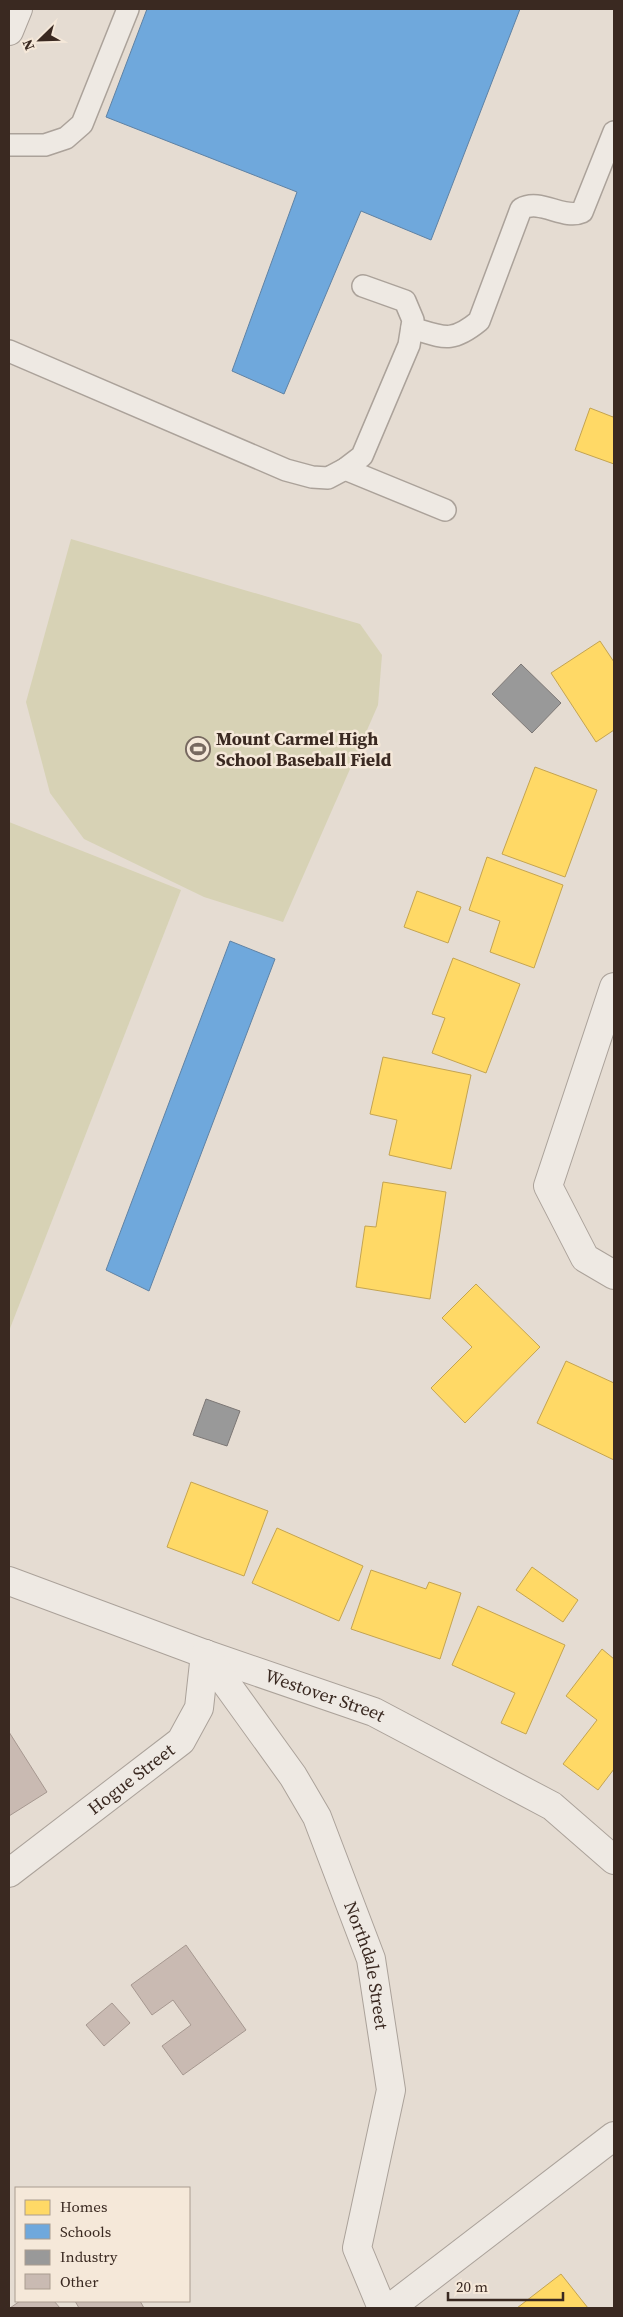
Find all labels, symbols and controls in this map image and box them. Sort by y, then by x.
north arrow [15,15,65,65]
text: N [17,36,39,54]
place label: Mount Carmel High School Baseball Field [216,726,392,772]
sports icon: Mount Carmel High School Baseball Field [185,736,211,762]
street label: Westover Street [262,1663,390,1728]
street label: Hogue Street [82,1737,180,1820]
street label: Northdale Street [338,1897,395,2031]
legend [15,2187,190,2302]
text: Homes [60,2196,107,2217]
text: Schools [60,2221,111,2242]
text: Industry [60,2246,118,2267]
scale bar [448,2270,563,2302]
text: Other [60,2271,99,2292]
text: 20 m [456,2276,488,2297]

